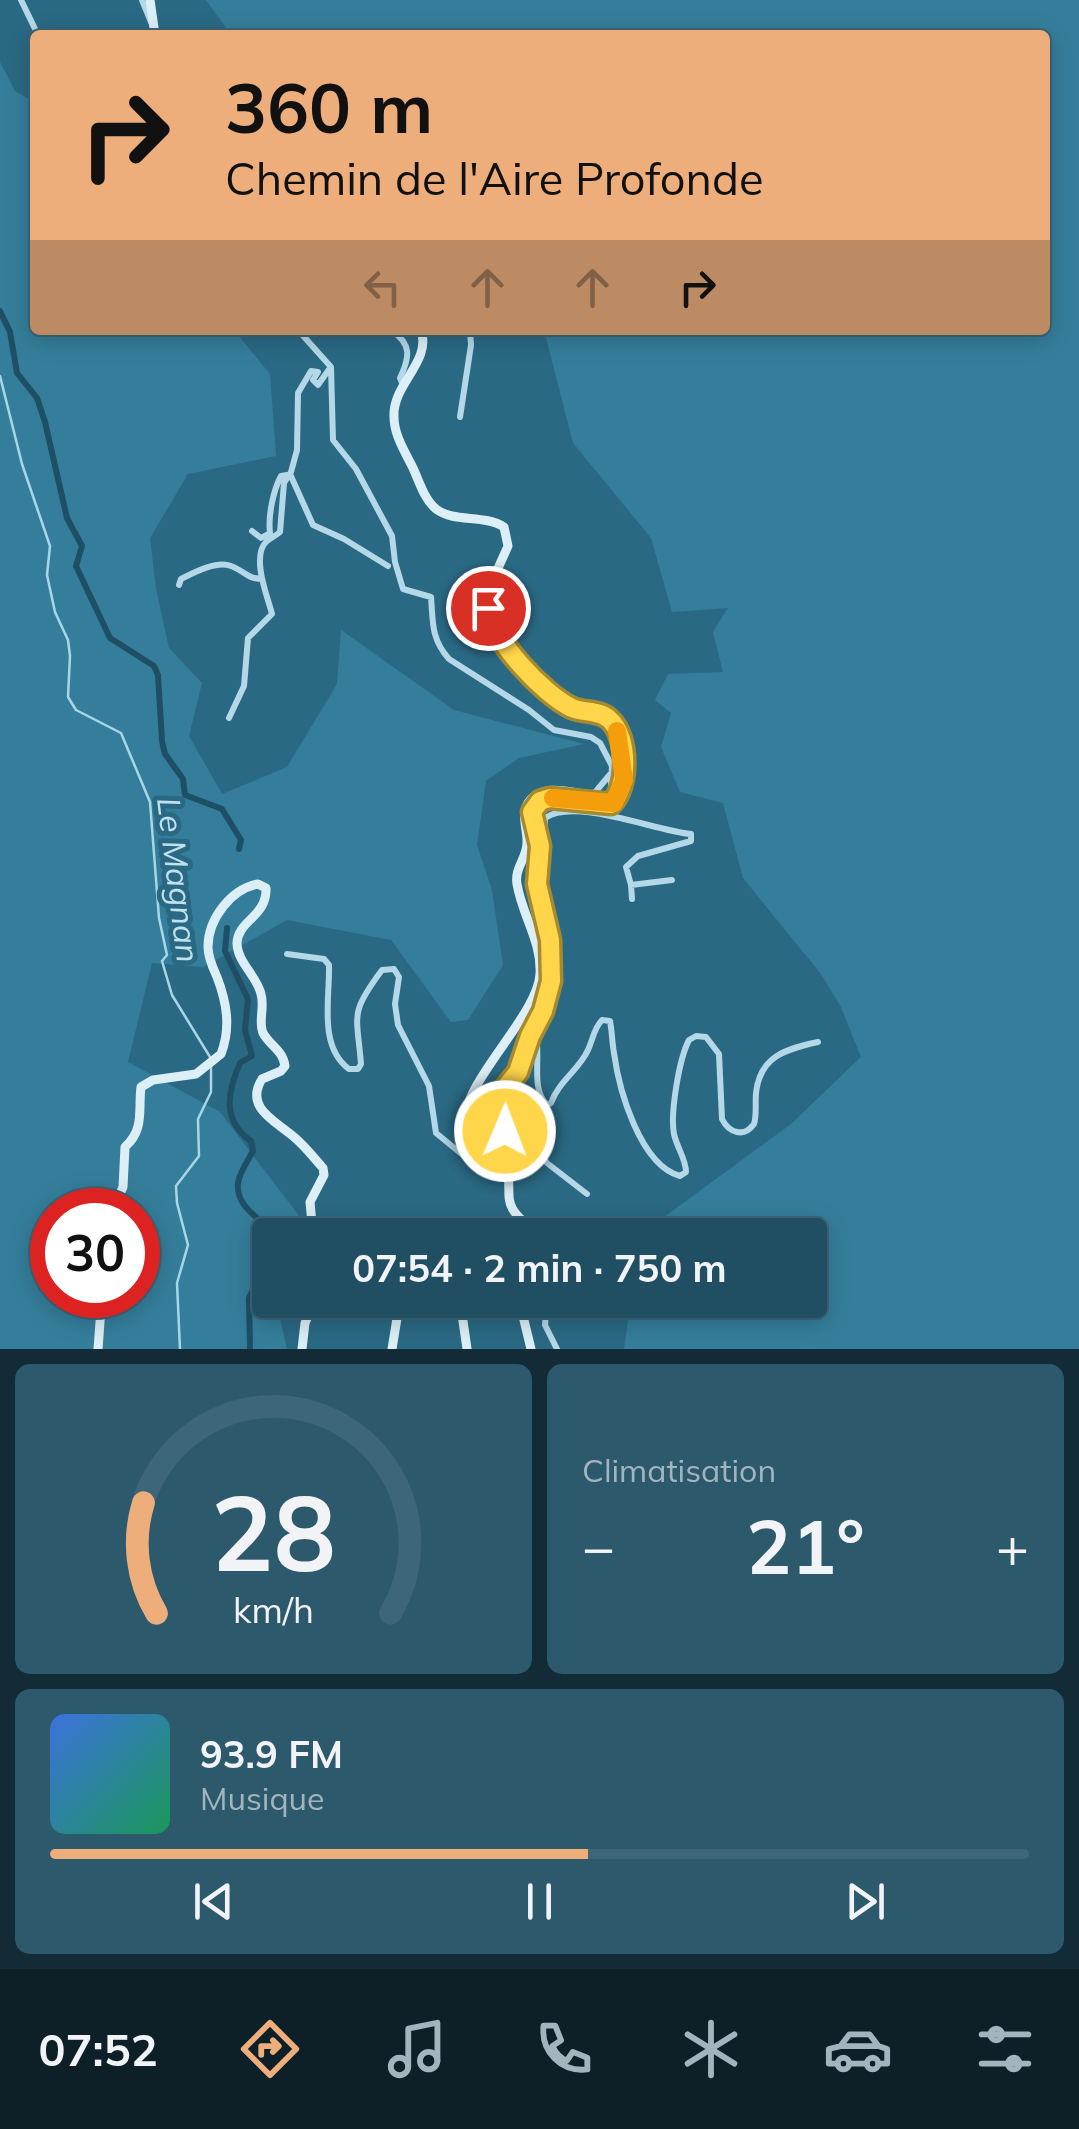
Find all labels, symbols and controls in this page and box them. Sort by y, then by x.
text: 360 m [225,63,433,151]
icon: right [60,70,190,200]
text: Chemin de l'Aire Profonde [225,150,763,206]
icon: left [355,260,410,315]
icon: ahead [460,260,515,315]
icon: ahead [565,260,620,315]
icon: right [670,260,725,315]
pin [446,566,531,651]
icon: arrive [461,581,516,636]
water label: Le Magnan [149,795,209,965]
position arrow [453,1079,557,1183]
speed limit sign: 30 [30,1188,160,1318]
text: 07:54 · 2 min · 750 m [352,1244,727,1292]
text: Climatisation [582,1450,776,1490]
text: 28 [211,1466,336,1597]
text: 21° [746,1499,865,1593]
text: − [582,1512,615,1581]
text: + [996,1512,1029,1581]
text: km/h [233,1587,314,1632]
text: 93.9 FM [200,1730,343,1778]
text: Musique [200,1778,324,1818]
icon: previous [186,1874,241,1929]
icon: pause [512,1874,567,1929]
icon: next [838,1874,893,1929]
icon: directions [235,2014,305,2084]
icon: music [382,2014,452,2084]
icon: phone [529,2014,599,2084]
icon: climate [676,2014,746,2084]
icon: car [823,2014,893,2084]
icon: filters [970,2014,1040,2084]
text: 07:52 [39,2021,158,2077]

